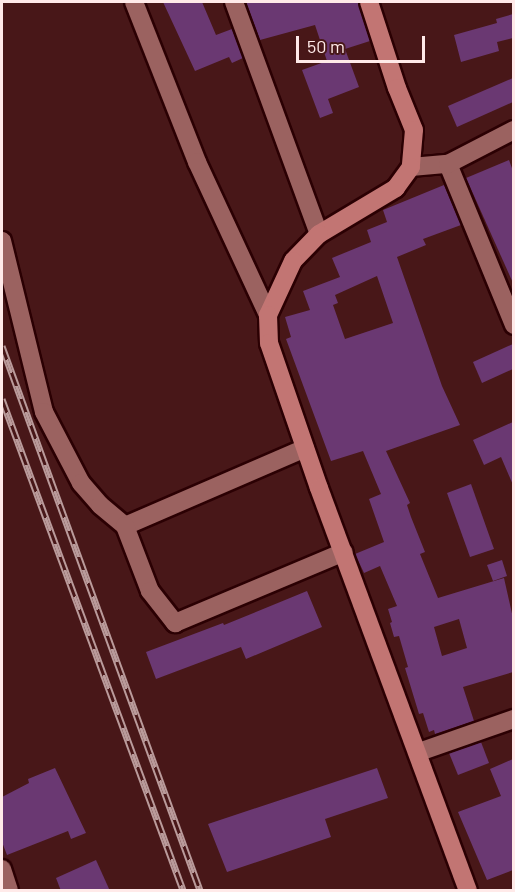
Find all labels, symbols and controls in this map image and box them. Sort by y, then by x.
scale bar [299,24,428,62]
text: 50 m [307,35,345,57]

